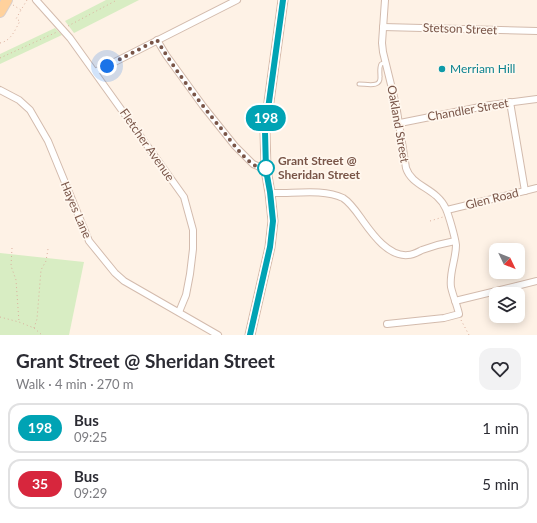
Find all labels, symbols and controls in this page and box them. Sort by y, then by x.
street label: Stetson Street [423,20,498,37]
your location [97,56,117,76]
place label: Merriam Hill [450,61,515,76]
marker: Merriam Hill [437,64,447,74]
street label: Oakland Street [384,84,413,165]
street label: Chandler Street [426,95,510,124]
street label: Fletcher Avenue [117,105,178,184]
line badge: 198 [243,105,289,131]
text: 198 [254,109,278,126]
place label: Grant Street @ Sheridan Street [278,153,361,182]
marker: Grant Street @ Sheridan Street [257,159,275,177]
street label: Hayes Lane [58,179,95,241]
street label: Glen Road [464,185,520,212]
north arrow [489,243,525,279]
map controls [489,243,525,323]
button: layers [489,287,525,323]
button: heart [479,348,521,390]
text: Grant Street @ Sheridan Street [16,349,275,372]
text: Walk · 4 min · 270 m [16,376,134,392]
text: Bus [74,411,99,429]
text: 198 [28,419,52,436]
text: 1 min [482,419,519,437]
text: 09:25 [74,429,107,445]
text: Bus [74,467,99,485]
text: 35 [32,475,48,492]
text: 5 min [482,475,519,493]
text: 09:29 [74,485,107,501]

